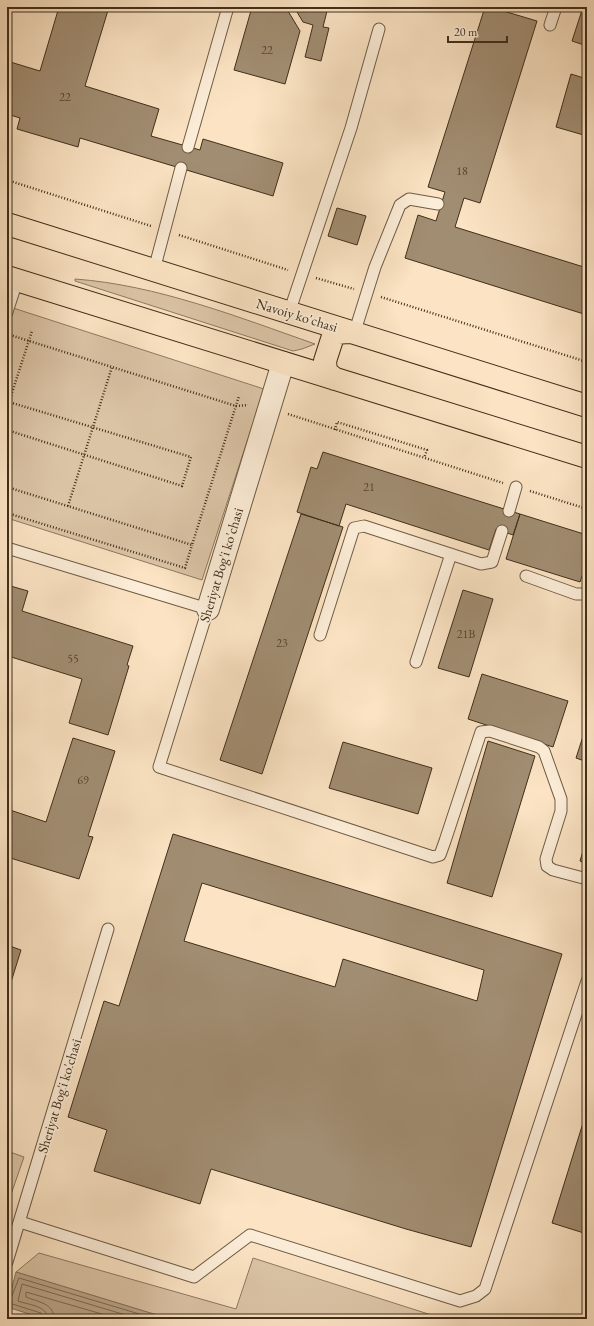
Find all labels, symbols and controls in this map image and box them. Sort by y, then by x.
scale bar [448,18,507,44]
text: 20 m [454,24,478,40]
house number: 22 [261,42,273,58]
house number: 22 [59,89,71,105]
house number: 18 [456,163,468,179]
street label: Navoiy ko'chasi [254,294,340,336]
house number: 21 [363,479,375,495]
street label: Sheriyat Bog'i ko'chasi [195,505,247,625]
house number: 21B [457,626,475,642]
house number: 23 [276,635,288,651]
house number: 55 [67,650,79,666]
house number: 69 [77,772,89,788]
street label: Sheriyat Bog'i ko'chasi [33,1036,85,1156]

